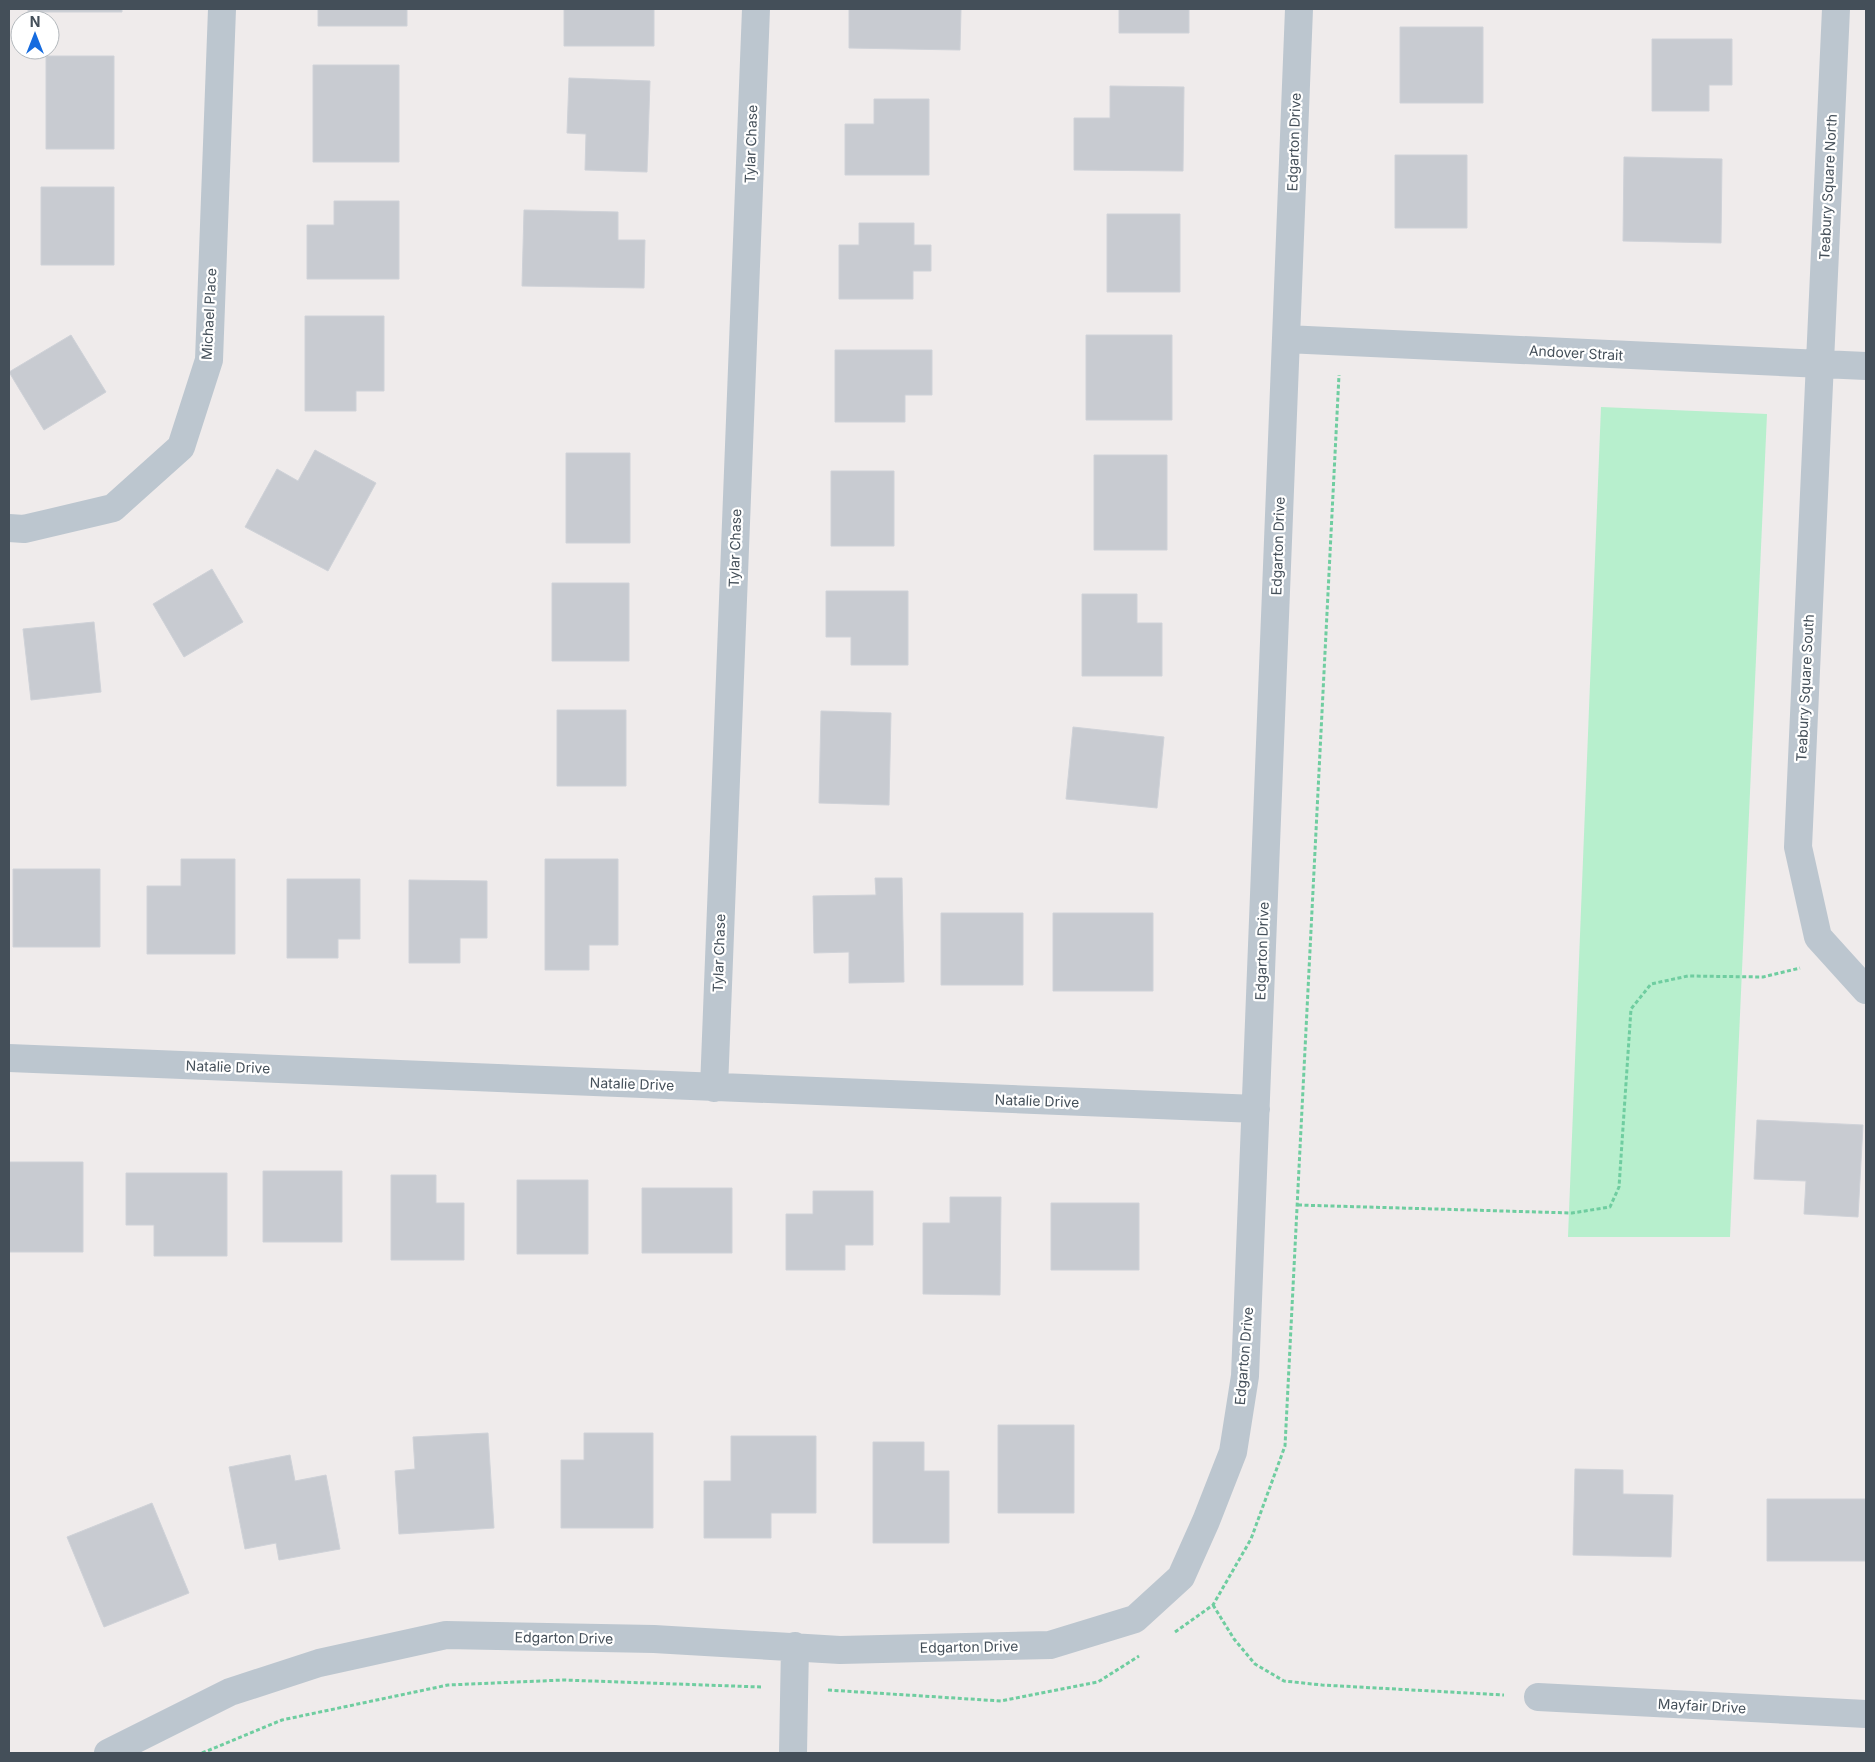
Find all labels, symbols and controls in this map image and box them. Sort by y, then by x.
north arrow [10,10,60,60]
text: N [30,13,40,30]
street label: Edgarton Drive [1283,92,1304,192]
street label: Tylar Chase [741,104,760,183]
street label: Teabury Square North [1815,113,1840,261]
street label: Michael Place [198,268,219,360]
street label: Andover Strait [1529,342,1624,363]
street label: Edgarton Drive [1267,496,1288,596]
street label: Tylar Chase [725,508,744,587]
street label: Teabury Square South [1792,614,1817,762]
street label: Edgarton Drive [1251,901,1272,1001]
street label: Tylar Chase [709,913,728,992]
street label: Natalie Drive [185,1057,271,1076]
street label: Natalie Drive [589,1074,675,1093]
street label: Natalie Drive [994,1091,1080,1110]
street label: Edgarton Drive [1231,1306,1256,1406]
street label: Edgarton Drive [515,1628,614,1647]
street label: Edgarton Drive [919,1637,1018,1656]
street label: Mayfair Drive [1657,1695,1747,1716]

